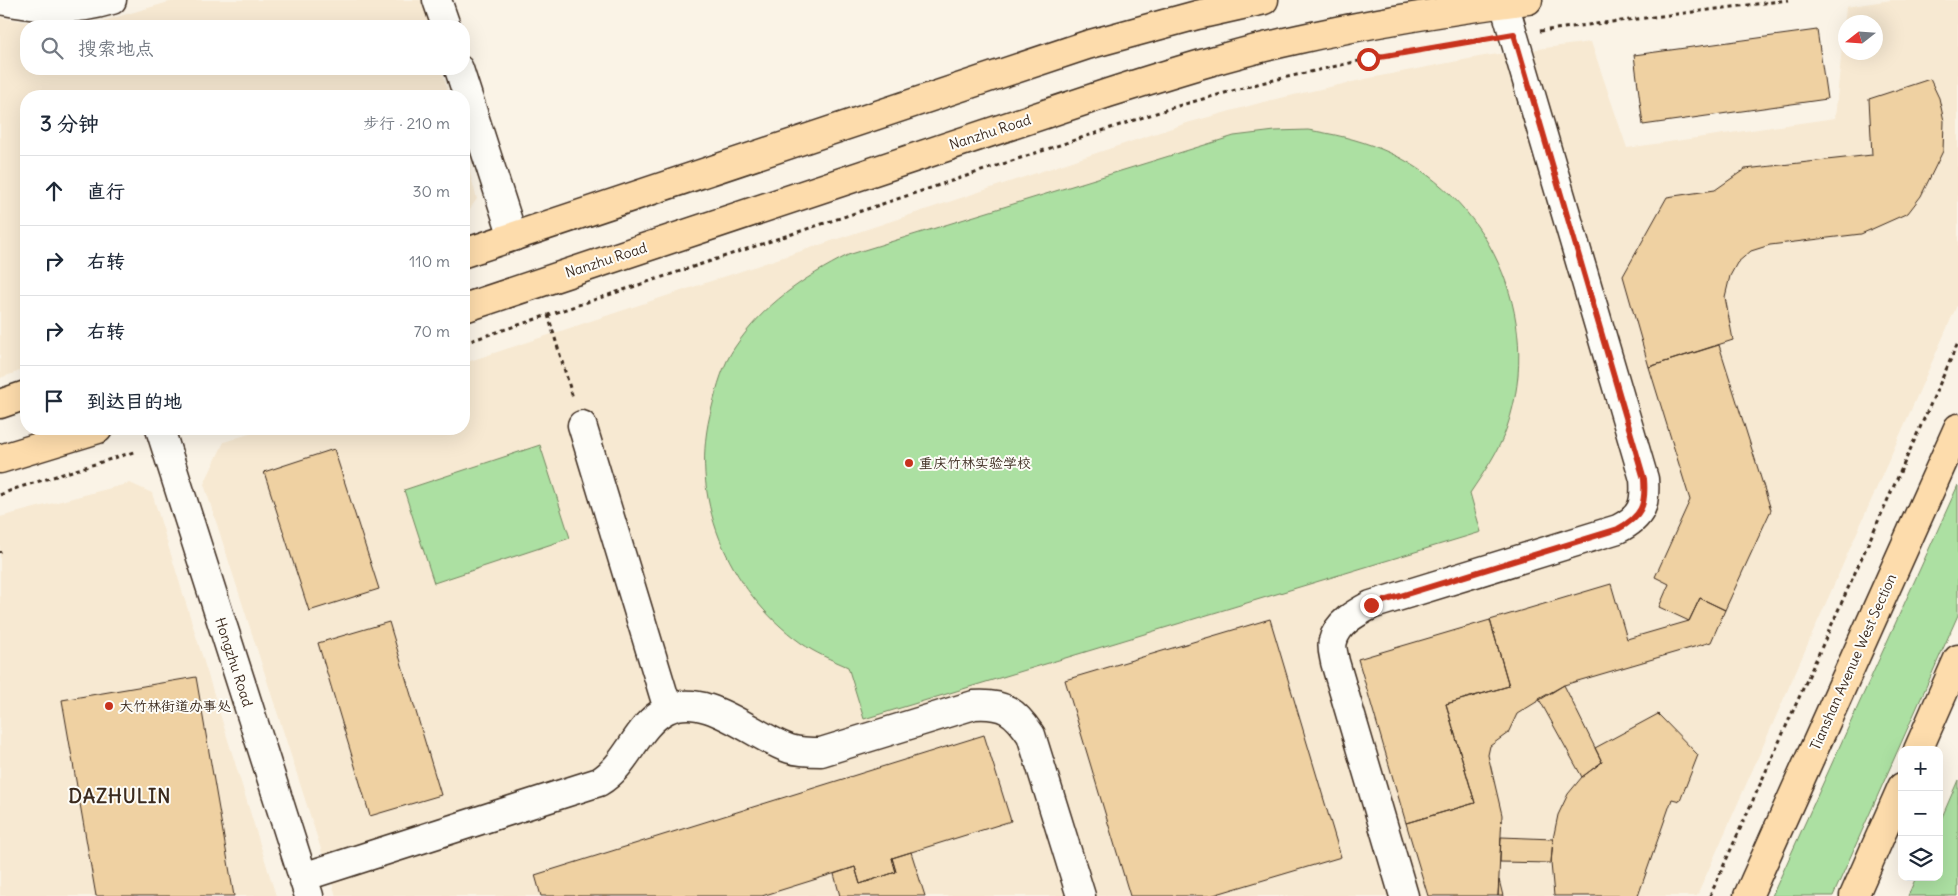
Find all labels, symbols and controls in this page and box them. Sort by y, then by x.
north arrow [1838,15,1883,60]
search box [20,20,470,75]
icon: search [38,34,66,62]
text: 搜索地点 [78,36,154,60]
route start [1357,48,1380,71]
text: 3 分钟 [40,110,99,137]
street label: Nanzhu Road [947,110,1033,154]
text: 步行 · 210 m [363,113,450,133]
icon: ahead [40,177,68,205]
text: 直行 [87,179,125,203]
text: 30 m [413,181,450,201]
street label: Nanzhu Road [563,238,649,282]
icon: right [40,247,68,275]
text: 右转 [87,249,125,273]
text: 110 m [409,251,450,271]
icon: right [40,317,68,345]
text: 右转 [87,319,125,343]
text: 70 m [414,321,450,341]
icon: arrive [40,387,68,415]
text: 到达目的地 [87,389,182,413]
place label: 重庆竹林实验学校 [919,454,1031,472]
marker: 重庆竹林实验学校 [903,457,915,469]
street label: Tianshan Avenue West Section [1806,571,1900,753]
route end [1360,594,1383,617]
street label: Hongzhu Road [211,615,257,709]
place label: 大竹林街道办事处 [119,697,231,715]
marker: 大竹林街道办事处 [103,700,115,712]
map controls [1898,746,1943,881]
button: + [1898,746,1943,791]
district label: DAZHULIN [69,784,171,808]
button: − [1898,791,1943,836]
button: layers [1898,836,1943,881]

